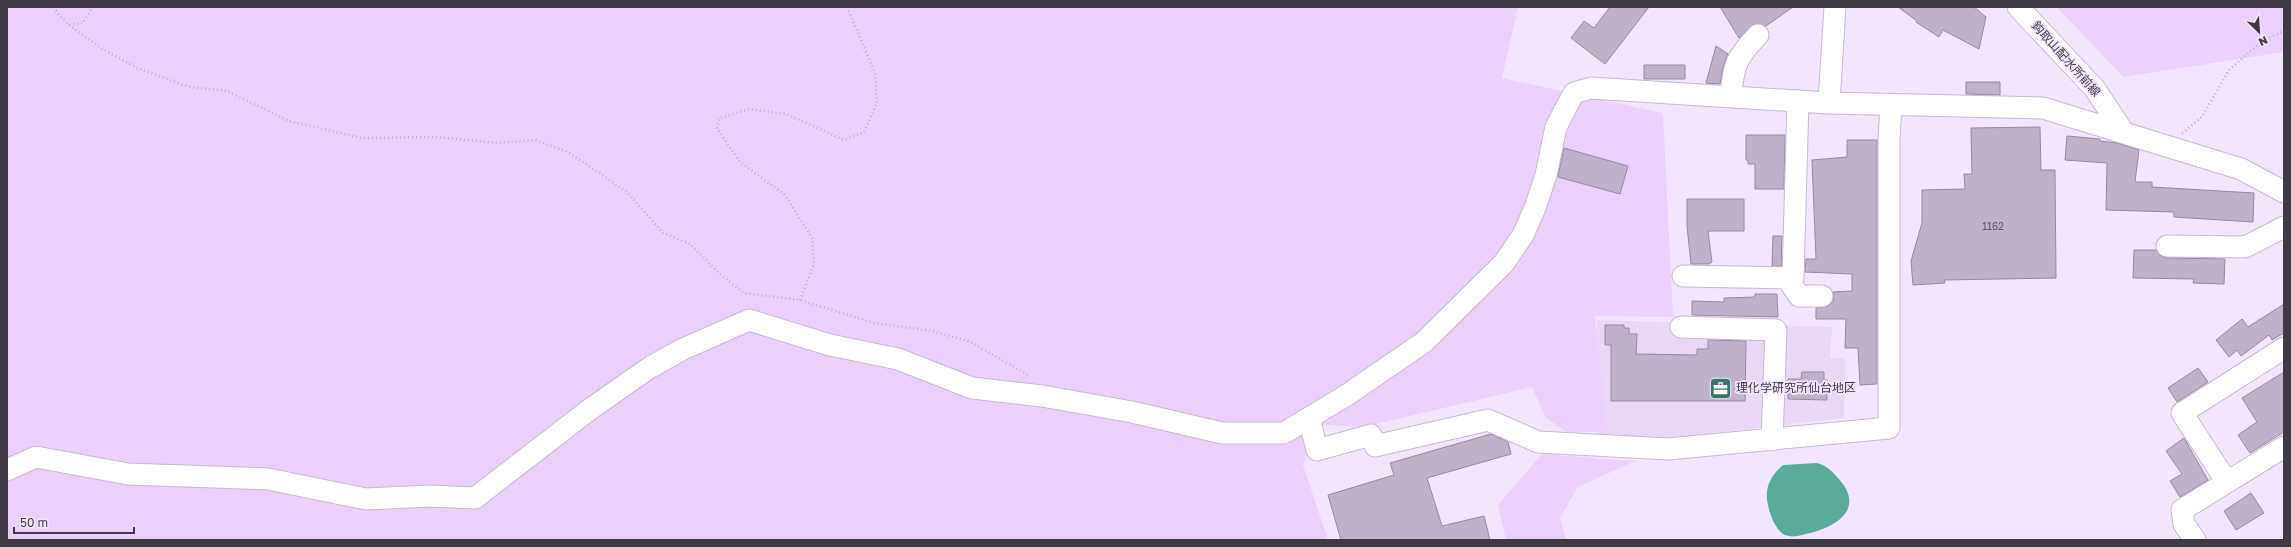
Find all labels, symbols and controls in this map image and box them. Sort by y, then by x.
north arrow [2239,12,2279,52]
street label: 鈎取山配水所前線 [2029,18,2104,99]
text: N [2257,34,2270,49]
house number: 1162 [1982,220,2004,232]
office icon: 理化学研究所仙台地区 [1708,375,1734,401]
place label: 理化学研究所仙台地区 [1736,380,1856,395]
scale bar [14,509,134,535]
text: 50 m [20,515,48,530]

